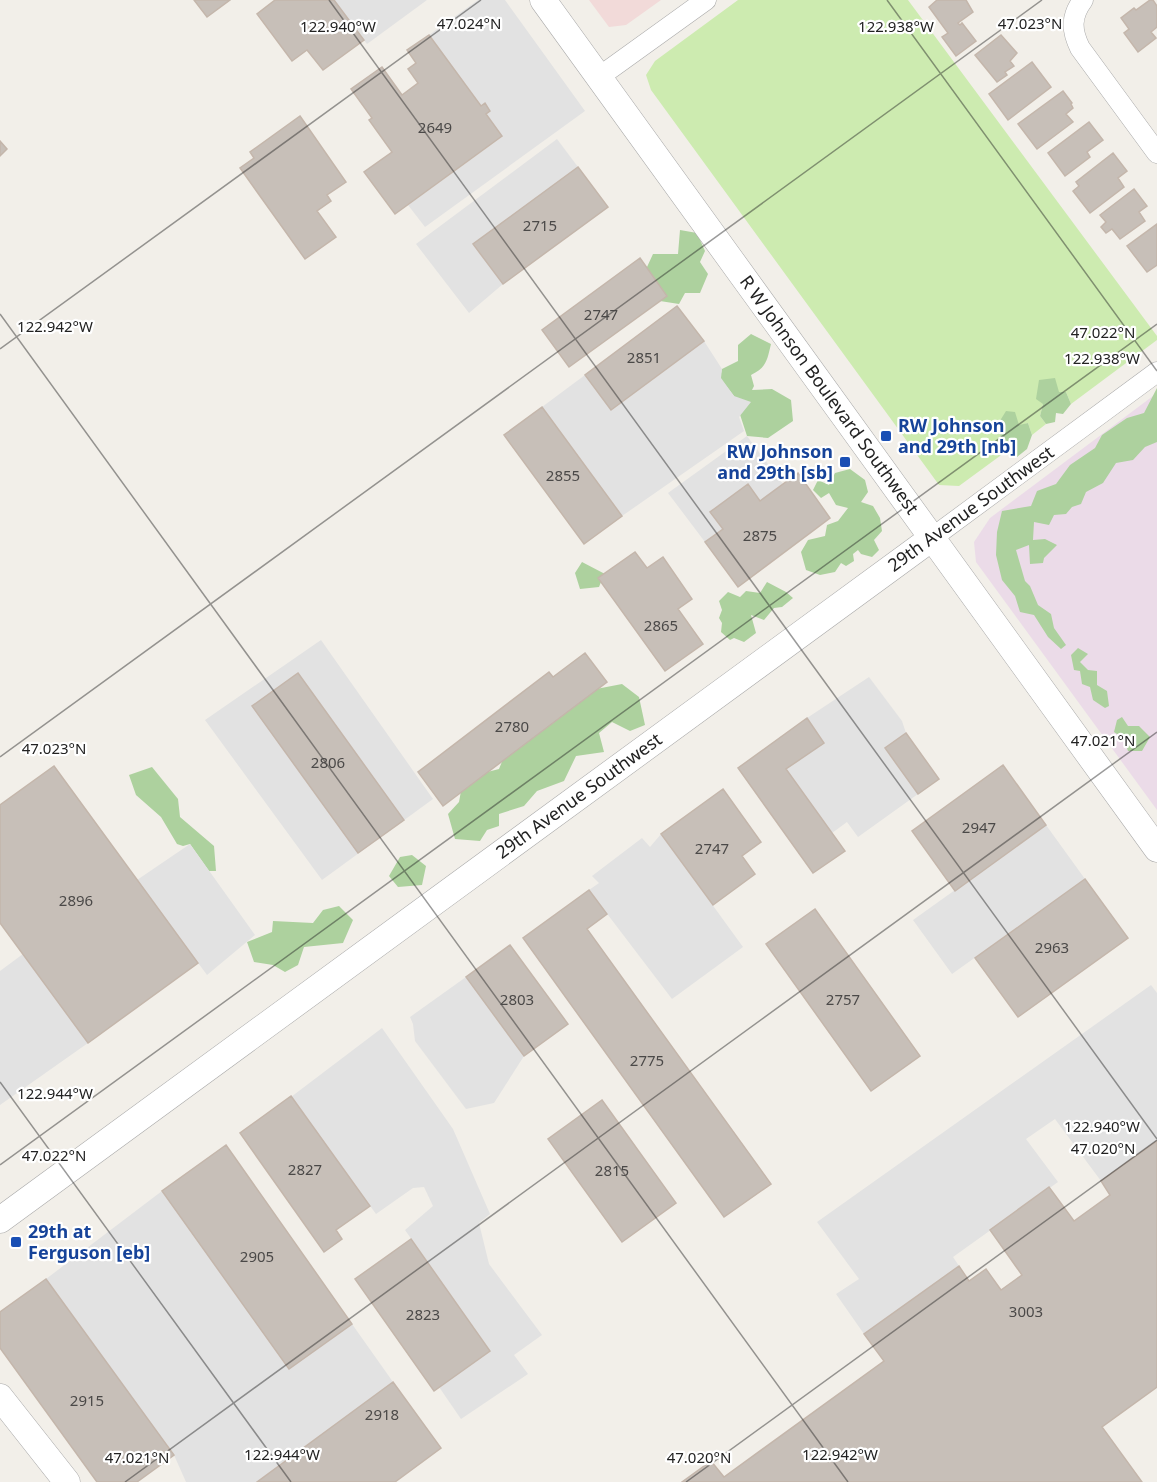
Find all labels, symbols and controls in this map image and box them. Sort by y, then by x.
text: 47.024°N [437,13,501,33]
text: 47.023°N [998,13,1062,33]
text: 122.940°W [300,16,376,36]
text: 122.938°W [858,16,934,36]
house number: 2649 [418,117,452,137]
house number: 2715 [523,215,557,235]
street label: R W Johnson Boulevard Southwest [735,270,925,519]
house number: 2747 [584,304,618,324]
text: 122.942°W [17,316,93,336]
text: 47.022°N [1071,322,1135,342]
house number: 2851 [627,347,661,367]
text: 122.938°W [1064,348,1140,368]
place label: RW Johnson and 29th [nb] [898,413,1016,458]
marker: RW Johnson and 29th [nb] [879,429,893,443]
place label: RW Johnson and 29th [sb] [717,439,833,484]
street label: 29th Avenue Southwest [883,439,1059,577]
marker: RW Johnson and 29th [sb] [838,455,852,469]
house number: 2855 [546,465,580,485]
house number: 2875 [743,525,777,545]
house number: 2865 [644,615,678,635]
house number: 2780 [495,716,529,736]
street label: 29th Avenue Southwest [491,726,667,864]
text: 47.021°N [1071,730,1135,750]
text: 47.023°N [22,738,86,758]
house number: 2806 [311,752,345,772]
house number: 2947 [962,817,996,837]
house number: 2747 [695,838,729,858]
house number: 2896 [59,890,93,910]
house number: 2963 [1035,937,1069,957]
house number: 2803 [500,989,534,1009]
house number: 2757 [826,989,860,1009]
house number: 2775 [630,1050,664,1070]
text: 122.944°W [17,1083,93,1103]
text: 122.940°W [1064,1116,1140,1136]
text: 47.020°N [1071,1138,1135,1158]
text: 47.022°N [22,1145,86,1165]
house number: 2827 [288,1159,322,1179]
house number: 2815 [595,1160,629,1180]
place label: 29th at Ferguson [eb] [28,1219,150,1264]
marker: 29th at Ferguson [eb] [9,1235,23,1249]
house number: 2905 [240,1246,274,1266]
house number: 3003 [1009,1301,1043,1321]
house number: 2823 [406,1304,440,1324]
house number: 2915 [70,1390,104,1410]
house number: 2918 [365,1404,399,1424]
text: 122.944°W [244,1444,320,1464]
text: 122.942°W [802,1444,878,1464]
text: 47.021°N [105,1447,169,1467]
text: 47.020°N [667,1447,731,1467]

